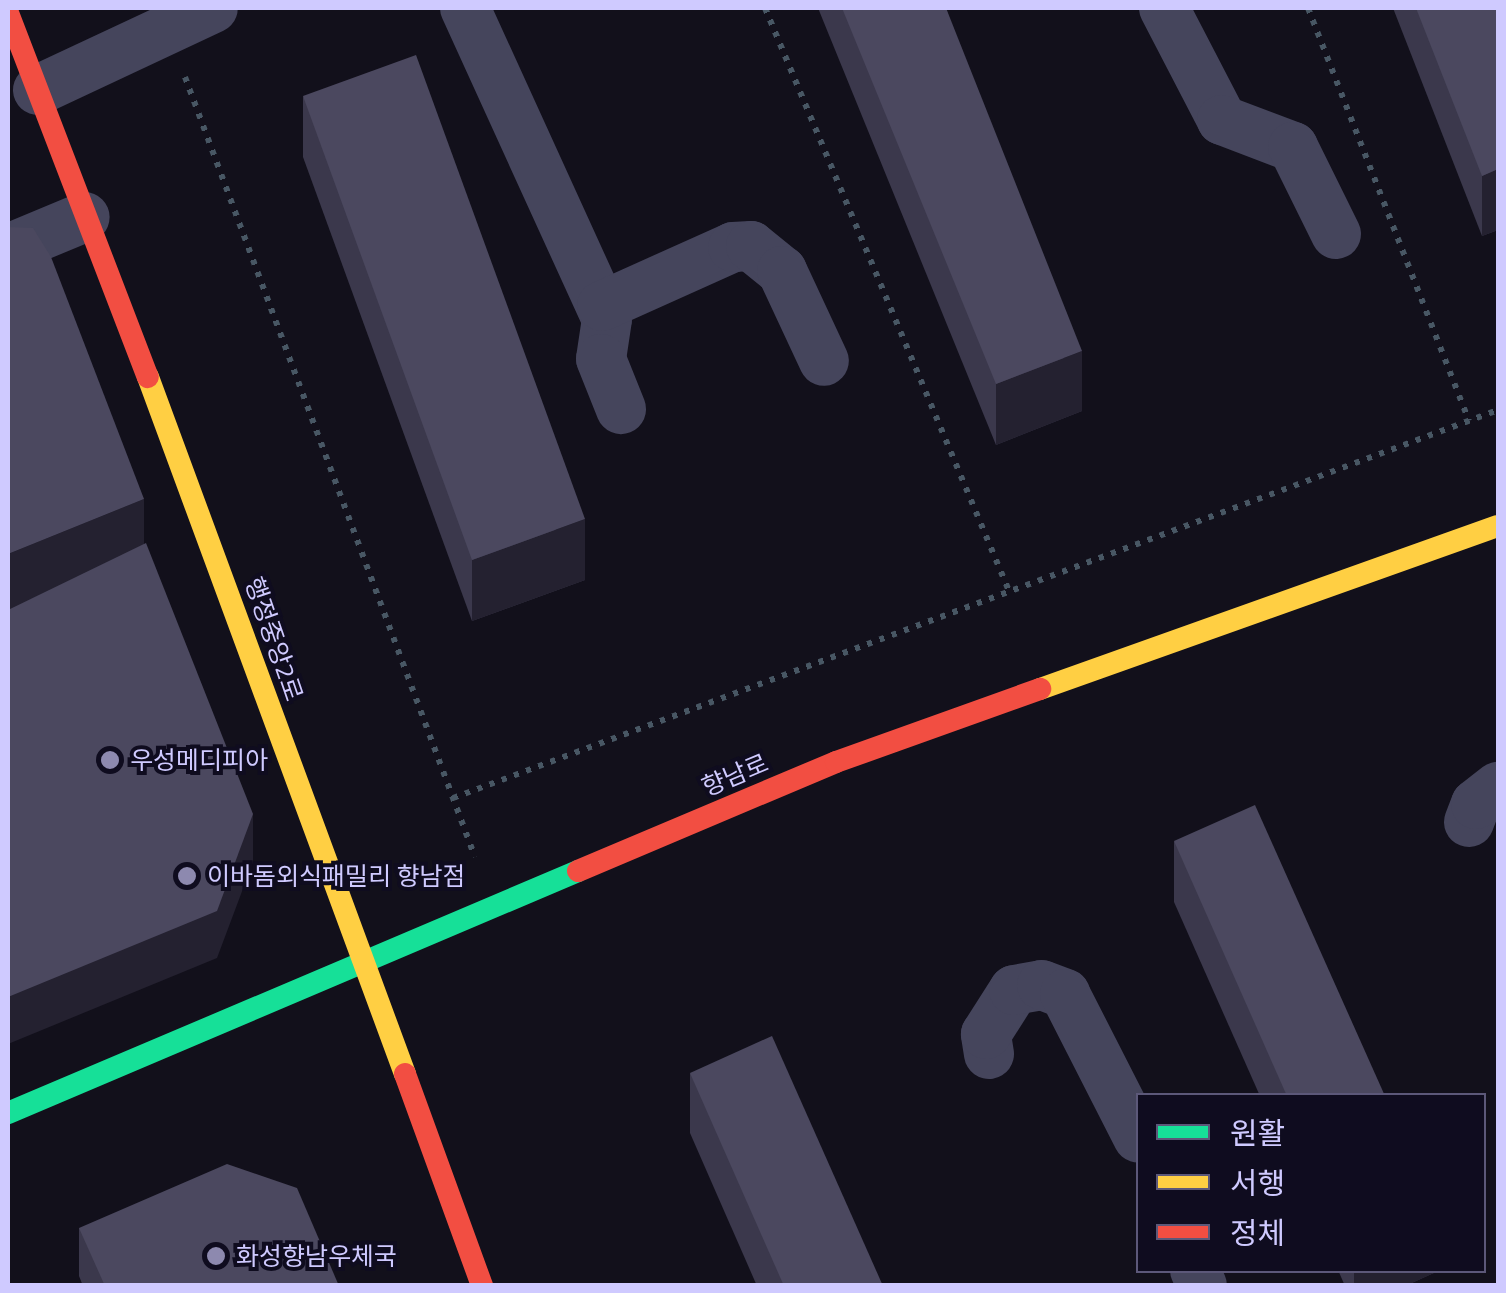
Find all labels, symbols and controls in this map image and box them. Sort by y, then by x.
street label: 행정중앙2로 [239,573,309,705]
place label: 우성메디피아 [130,745,268,775]
street label: 향남로 [697,748,773,802]
marker: 우성메디피아 [99,749,121,771]
place label: 이바돔외식패밀리 향남점 [207,861,465,891]
marker: 이바돔외식패밀리 향남점 [176,865,198,887]
legend [1136,1093,1486,1273]
text: 원활 [1230,1110,1285,1156]
text: 서행 [1230,1160,1285,1206]
text: 정체 [1230,1210,1285,1256]
place label: 화성향남우체국 [236,1241,397,1271]
marker: 화성향남우체국 [205,1245,227,1267]

